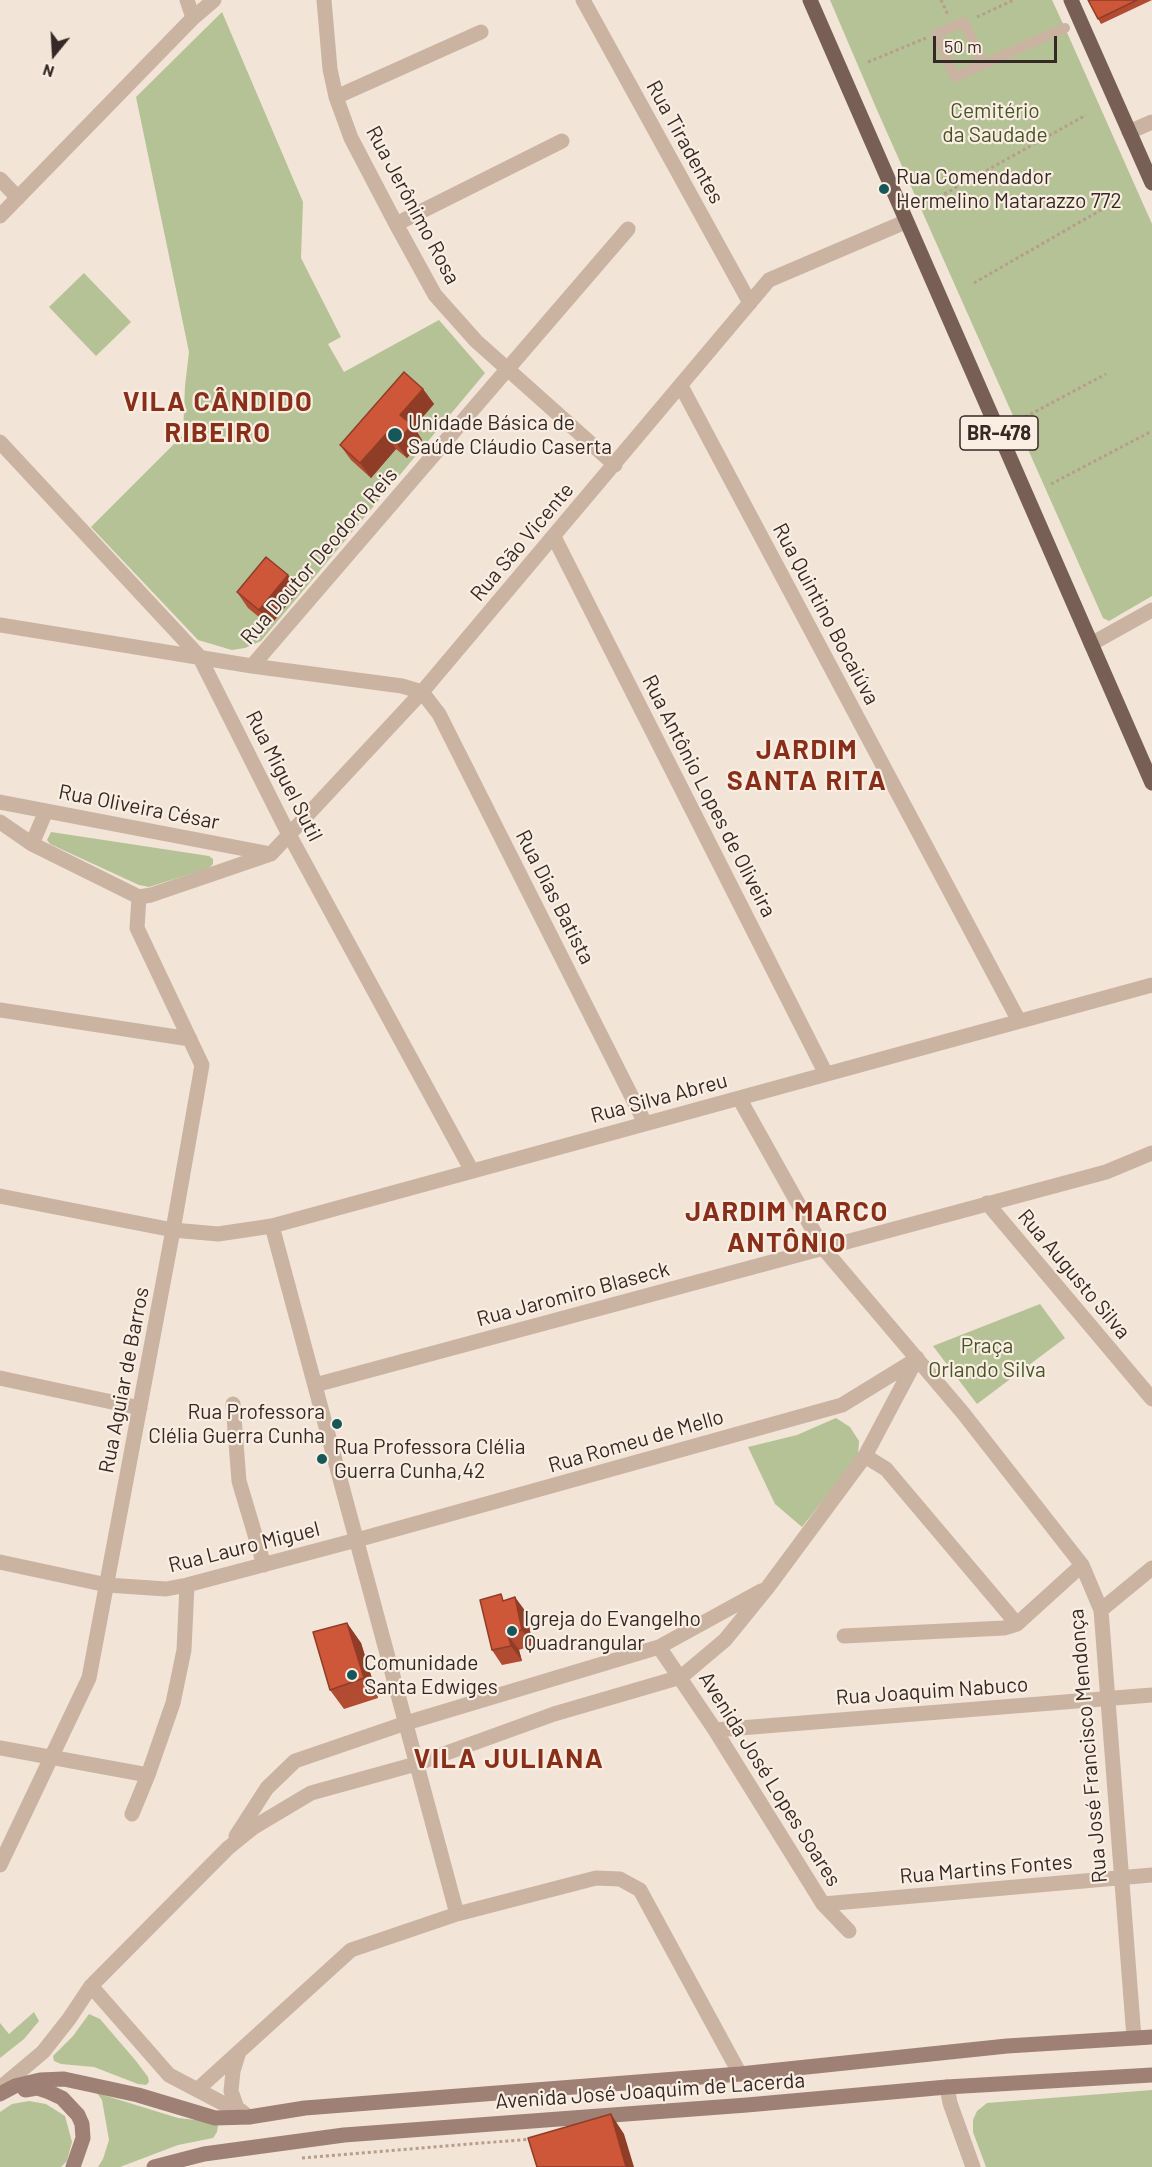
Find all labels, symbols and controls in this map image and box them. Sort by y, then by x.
north arrow [24,24,84,84]
scale bar [936,24,1060,62]
text: 50 m [944,35,982,57]
text: N [40,61,56,82]
street label: Rua Tiradentes [641,76,729,208]
park label: Cemitério da Saudade [942,98,1048,148]
street label: Rua Jerônimo Rosa [361,121,465,289]
place label: Rua Comendador Hermelino Matarazzo 772 [896,164,1122,214]
marker: Rua Comendador Hermelino Matarazzo 772 [877,182,891,196]
district label: VILA CÂNDIDO RIBEIRO [123,386,313,449]
place label: Unidade Básica de Saúde Cláudio Caserta [408,410,612,460]
road number: BR-478 [960,416,1038,450]
marker: Unidade Básica de Saúde Cláudio Caserta [386,426,404,444]
street label: Rua Doutor Deodoro Reis [235,462,403,650]
street label: Rua São Vicente [465,478,579,606]
street label: Rua Quintino Bocaiúva [767,519,885,709]
street label: Rua Antônio Lopes de Oliveira [637,671,781,921]
street label: Rua Miguel Sutil [240,706,328,846]
district label: JARDIM SANTA RITA [727,734,887,797]
street label: Rua Oliveira César [56,779,222,835]
street label: Rua Dias Batista [510,826,600,968]
street label: Rua Silva Abreu [588,1068,730,1128]
district label: JARDIM MARCO ANTÔNIO [685,1196,889,1259]
street label: Rua Augusto Silva [1012,1204,1136,1344]
street label: Rua Jaromiro Blaseck [474,1256,672,1332]
street label: Rua Aguiar de Barros [94,1285,154,1475]
park label: Praça Orlando Silva [928,1333,1046,1383]
place label: Rua Professora Clélia Guerra Cunha [148,1399,325,1449]
street label: Rua Romeu de Mello [545,1404,727,1478]
marker: Rua Professora Clélia Guerra Cunha [330,1417,344,1431]
place label: Rua Professora Clélia Guerra Cunha,42 [334,1434,525,1484]
marker: Rua Professora Clélia Guerra Cunha,42 [315,1452,329,1466]
street label: Rua Lauro Miguel [166,1516,322,1578]
place label: Igreja do Evangelho Quadrangular [524,1606,701,1656]
street label: Rua José Francisco Mendonça [1063,1608,1113,1884]
marker: Igreja do Evangelho Quadrangular [505,1624,519,1638]
place label: Comunidade Santa Edwiges [364,1650,498,1700]
street label: Avenida José Lopes Soares [694,1667,846,1891]
marker: Comunidade Santa Edwiges [345,1668,359,1682]
street label: Rua Joaquim Nabuco [835,1672,1029,1710]
district label: VILA JULIANA [414,1743,604,1775]
street label: Rua Martins Fontes [898,1849,1074,1889]
street label: Avenida José Joaquim de Lacerda [494,2068,806,2114]

